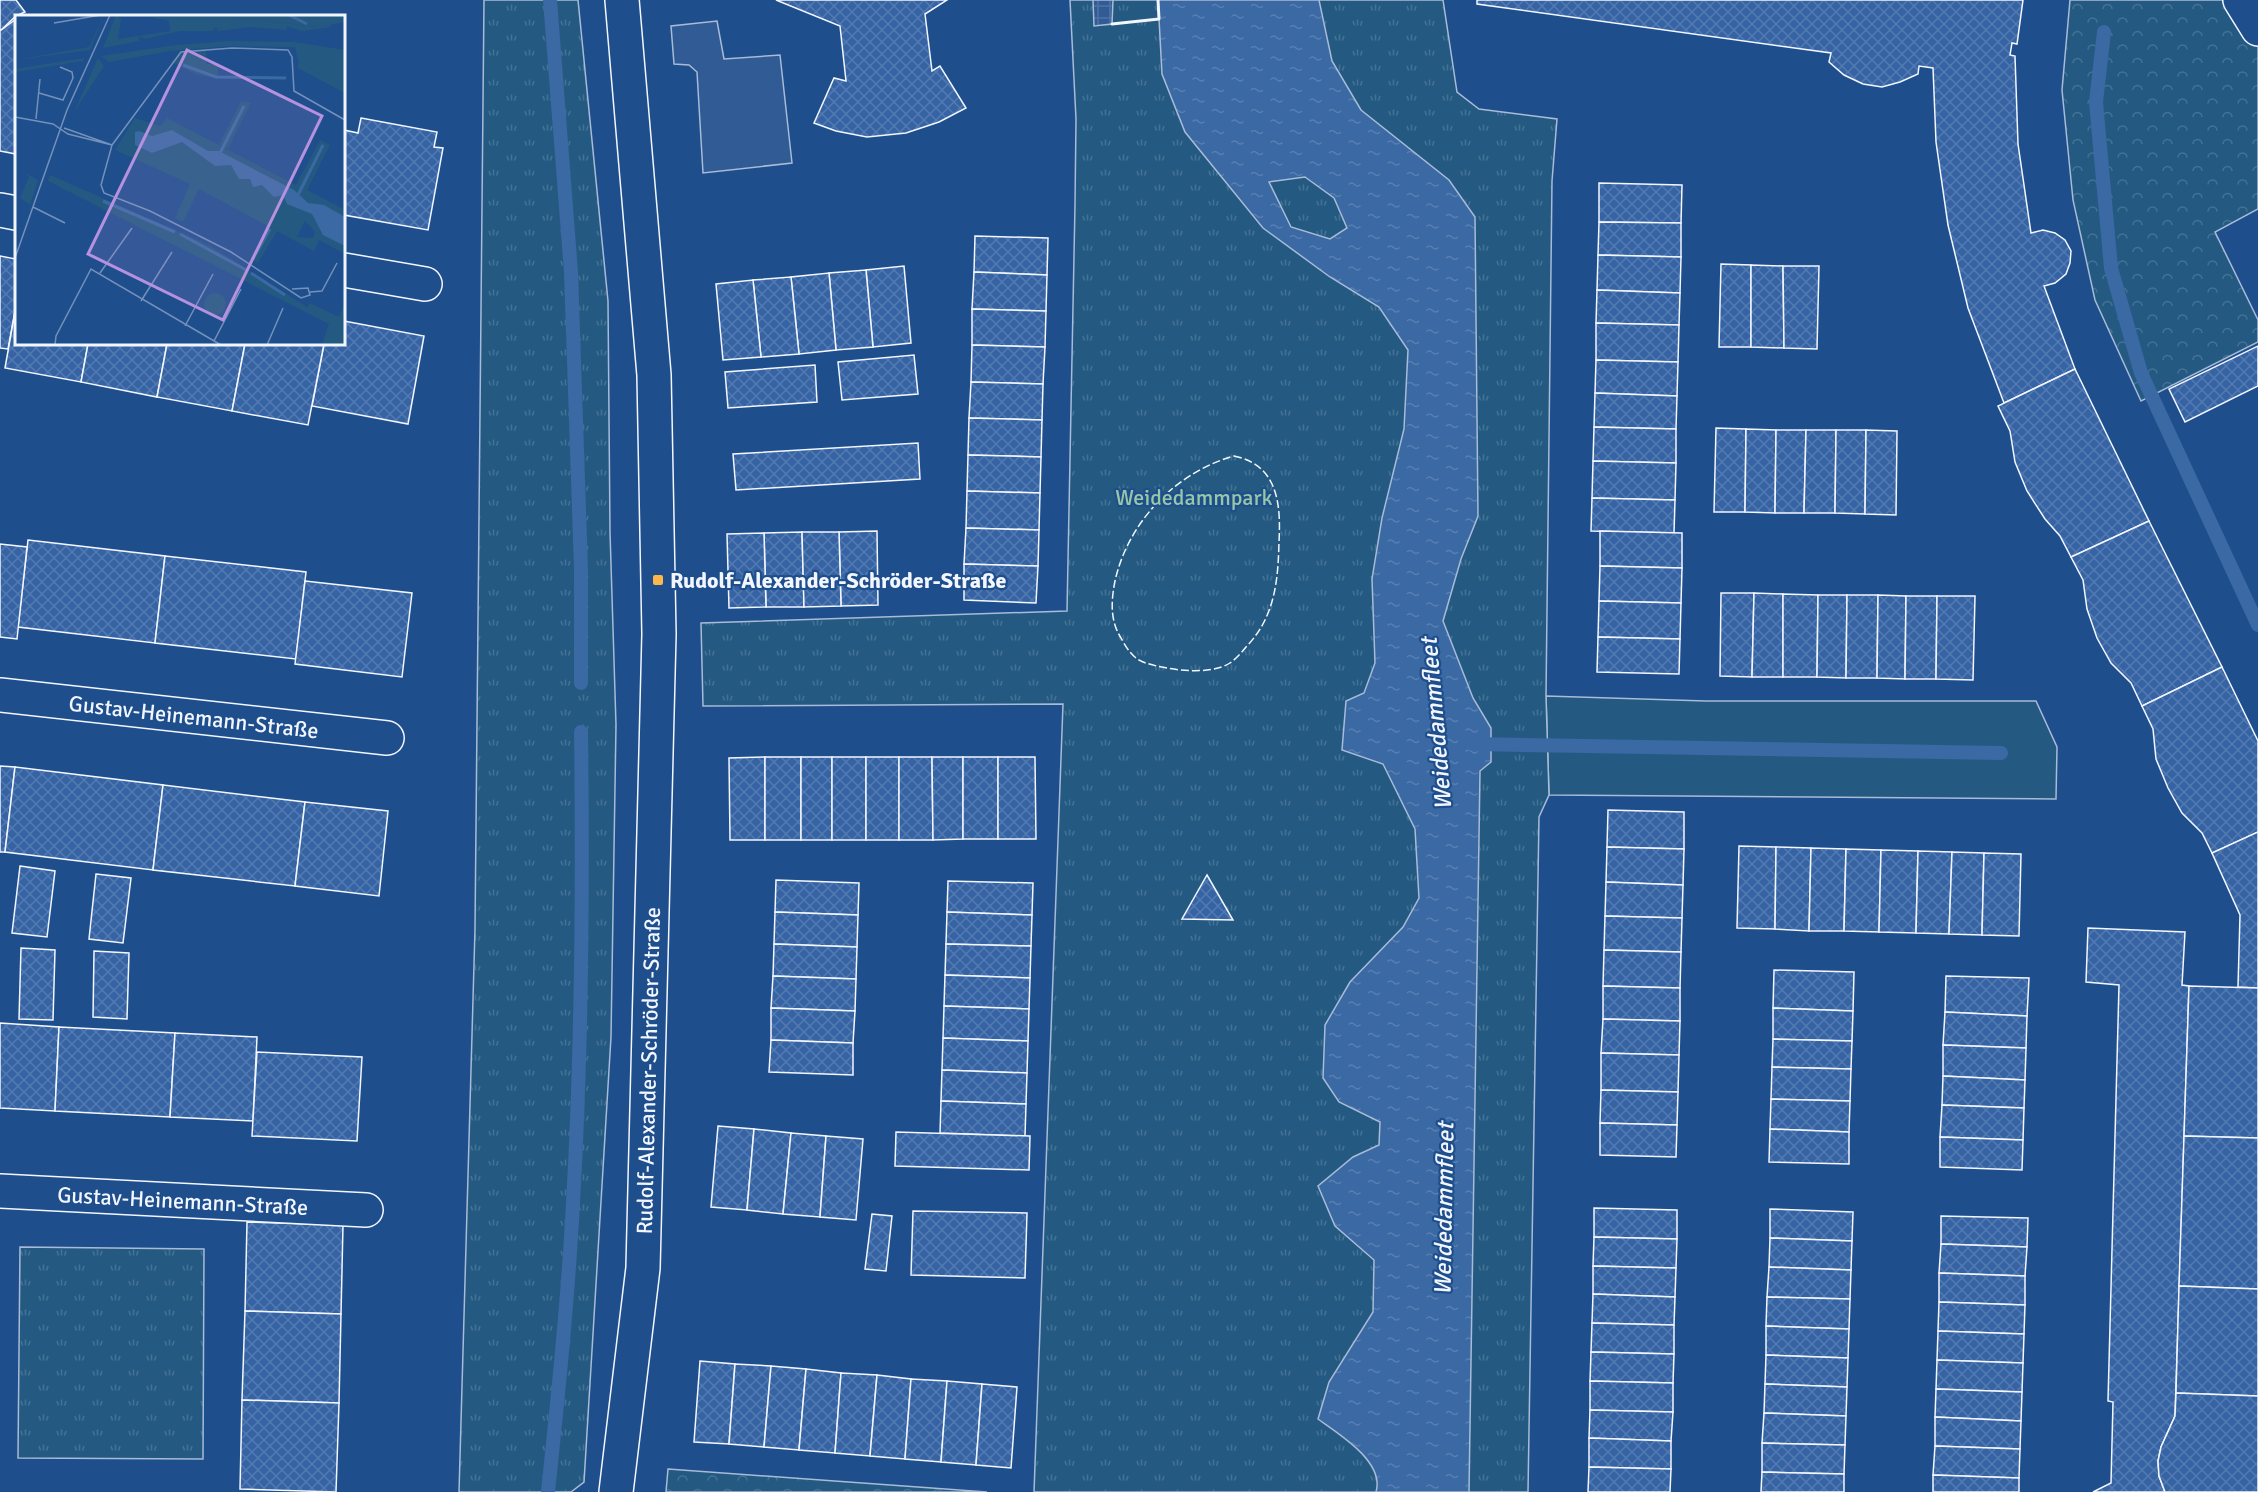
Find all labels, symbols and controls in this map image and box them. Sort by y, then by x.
inset map [15,15,345,345]
park label: Weidedammpark [1115,484,1273,511]
place label: Rudolf-Alexander-Schröder-Straße [670,567,1006,594]
marker: Rudolf-Alexander-Schröder-Straße [651,573,665,587]
water label: Weidedammfleet [1413,634,1458,811]
street label: Gustav-Heinemann-Straße [67,690,320,744]
street label: Rudolf-Alexander-Schröder-Straße [631,907,666,1235]
water label: Weidedammfleet [1427,1120,1461,1296]
street label: Gustav-Heinemann-Straße [57,1181,309,1221]

